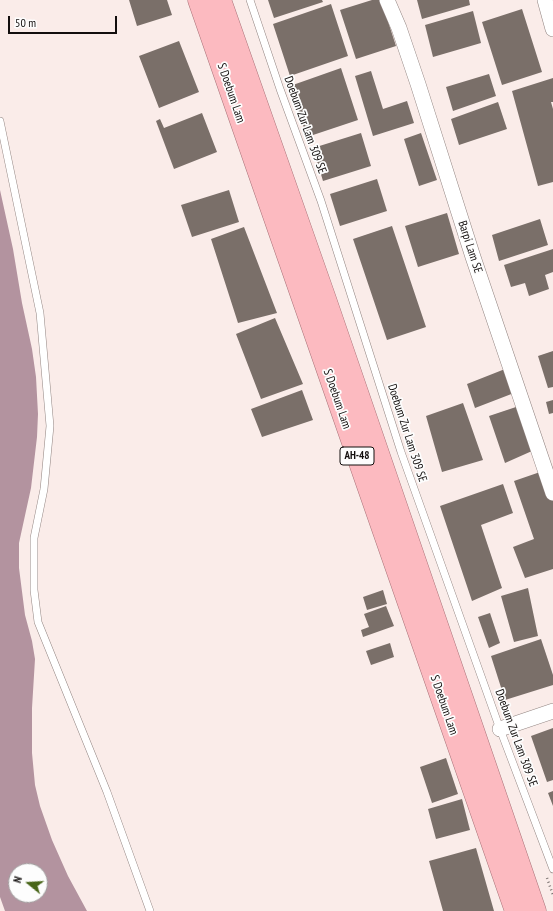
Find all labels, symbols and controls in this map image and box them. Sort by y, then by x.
scale bar [10,8,119,34]
text: 50 m [15,15,36,30]
street label: S Doebum Lam [214,61,248,125]
street label: Doebum Zur Lam 309 SE [281,74,329,176]
street label: Barpi Lam SE [455,219,485,275]
street label: S Doebum Lam [320,367,354,431]
street label: Doebum Zur Lam 309 SE [384,382,430,484]
road number: AH-48 [340,447,374,465]
street label: S Doebum Lam [427,673,461,737]
street label: Doebum Zur Lam 309 SE [492,687,540,789]
north arrow [8,863,48,903]
text: N [10,875,25,885]

